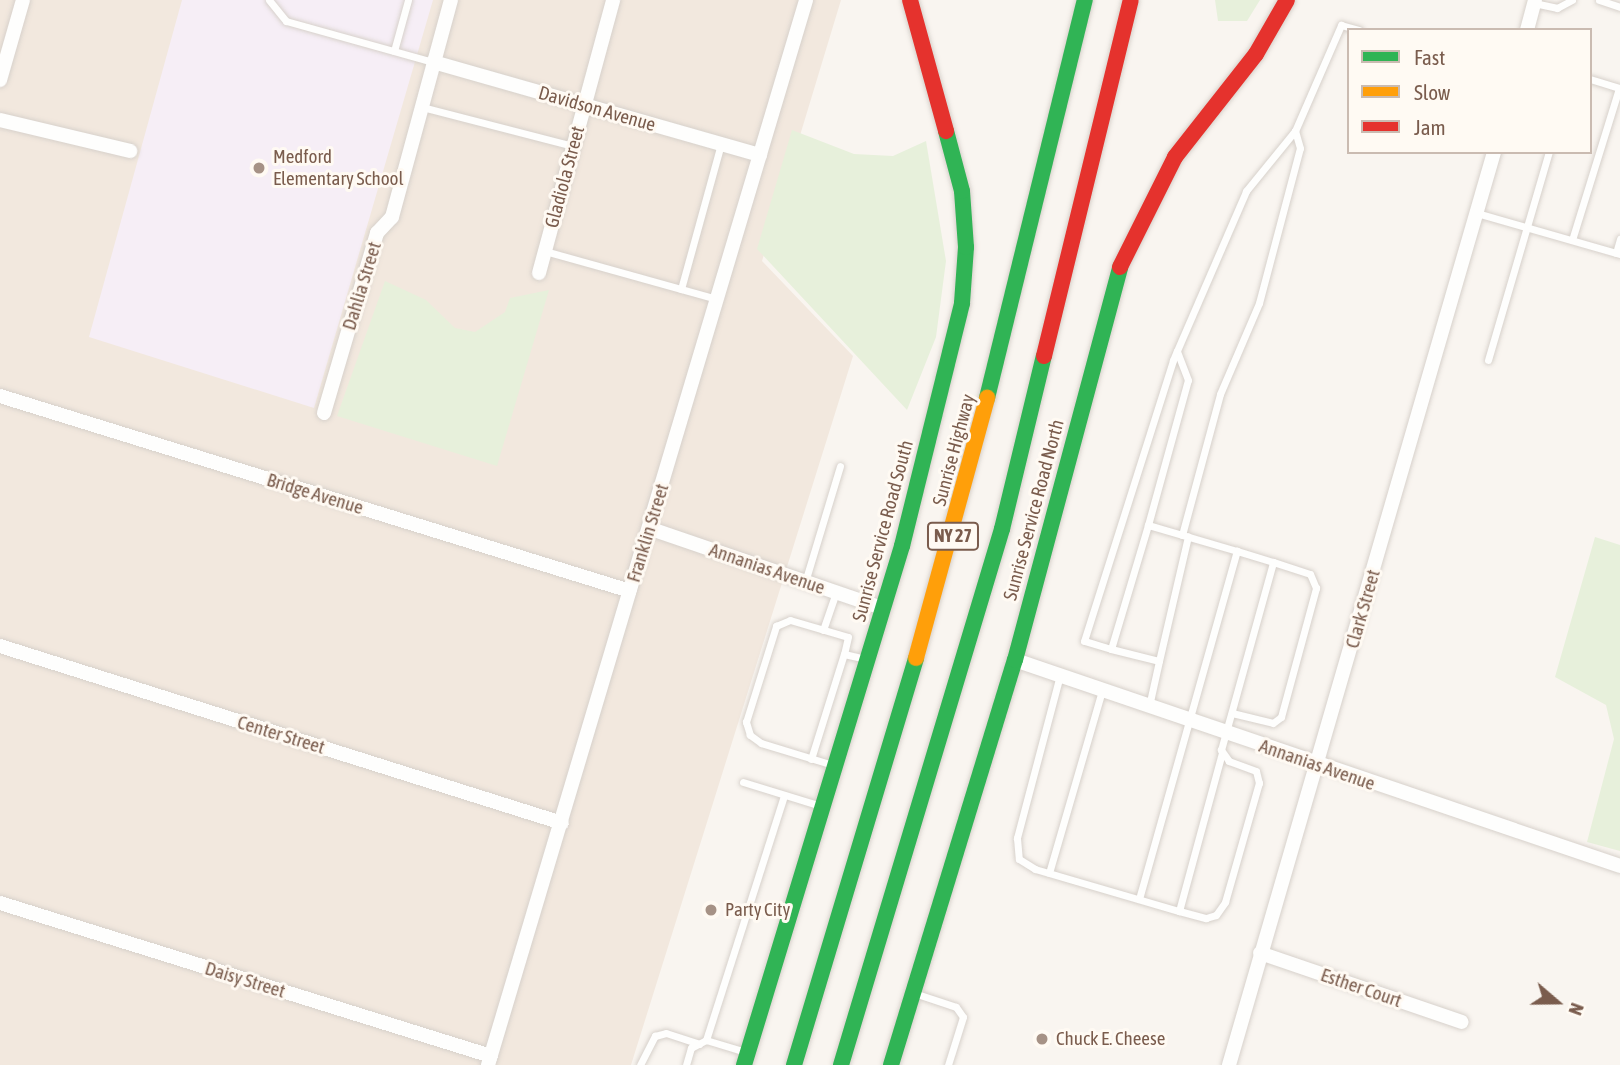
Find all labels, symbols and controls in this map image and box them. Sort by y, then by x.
legend [1347,28,1592,154]
text: Fast [1414,45,1445,69]
text: Slow [1414,80,1450,104]
street label: Davidson Avenue [536,81,658,137]
text: Jam [1414,115,1446,139]
street label: Gladiola Street [540,124,590,230]
place label: Medford Elementary School [273,146,404,190]
marker: Medford Elementary School [251,160,267,176]
street label: Dahlia Street [338,239,386,333]
street label: Sunrise Highway [928,392,980,508]
street label: Sunrise Service Road North [999,417,1069,603]
street label: Sunrise Service Road South [848,438,918,624]
street label: Bridge Avenue [264,469,366,519]
street label: Franklin Street [622,481,674,585]
road number: NY 27 [927,522,979,550]
street label: Annanias Avenue [706,539,828,599]
street label: Clark Street [1341,567,1385,651]
street label: Center Street [235,711,327,759]
street label: Annanias Avenue [1256,735,1378,795]
place label: Party City [725,899,790,921]
marker: Party City [703,902,719,918]
street label: Daisy Street [202,957,288,1003]
street label: Esther Court [1318,964,1404,1012]
north arrow [1522,967,1592,1037]
text: N [1564,1000,1589,1018]
place label: Chuck E. Cheese [1056,1028,1165,1050]
marker: Chuck E. Cheese [1034,1031,1050,1047]

